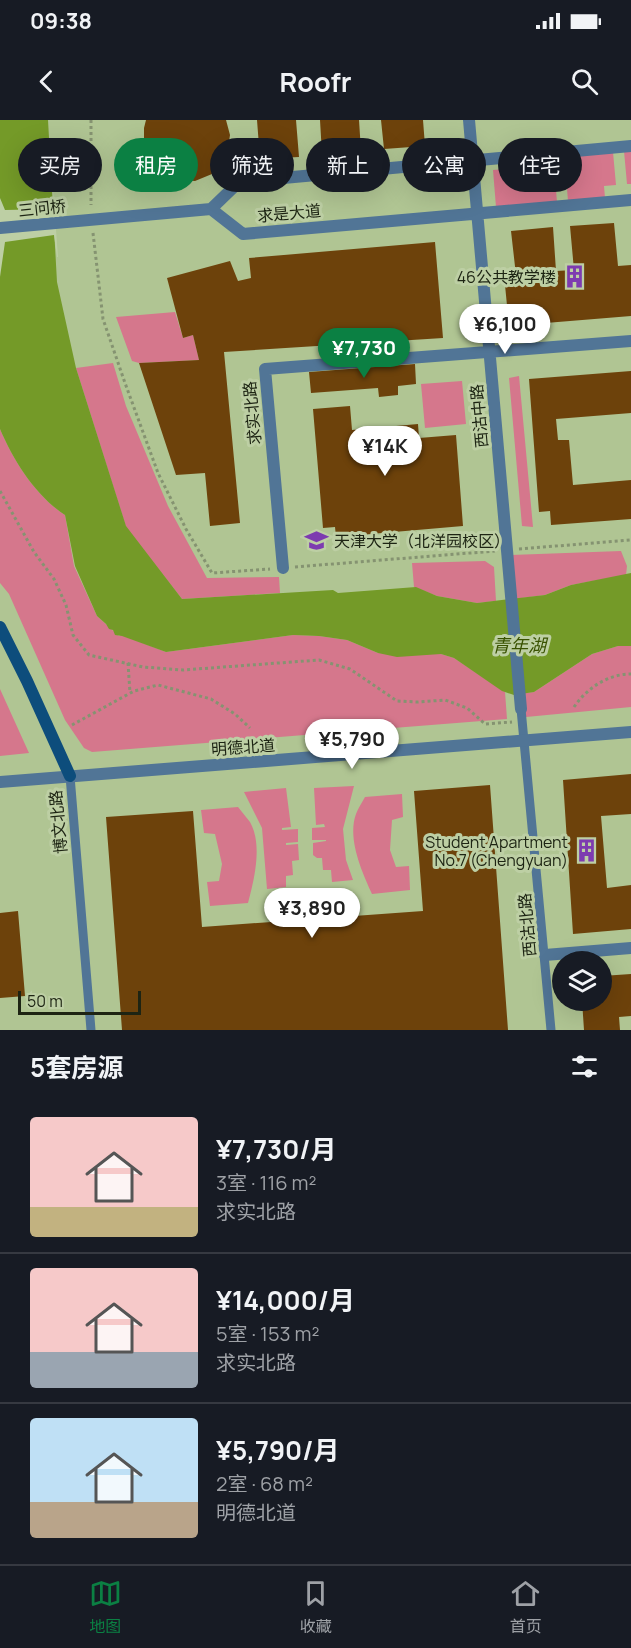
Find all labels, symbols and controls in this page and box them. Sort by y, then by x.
text: 09:38 [30,6,92,36]
text: Roofr [279,63,352,100]
icon: back [30,65,63,98]
icon: search [568,65,601,98]
chip: 买房 [18,138,102,192]
chip: 租房 [114,138,198,192]
chip: 筛选 [210,138,294,192]
chip: 新上 [306,138,390,192]
chip: 公寓 [402,138,486,192]
chip: 住宅 [498,138,582,192]
street label: 三问桥 [17,195,67,221]
street label: 求是大道 [256,199,322,227]
building icon: 46公共教学楼 [561,264,587,290]
place label: 46公共教学楼 [457,266,556,288]
pin: ¥6,100 [456,304,554,355]
text: ¥6,100 [473,310,537,337]
pin: ¥7,730 [315,328,413,379]
text: ¥7,730 [332,334,396,361]
street label: 求实北路 [238,380,266,446]
street label: 西沽中路 [465,383,493,449]
pin: ¥14K [349,426,421,477]
text: ¥14K [362,432,408,459]
school or university icon: 天津大学（北洋园校区） [303,528,329,554]
place label: 天津大学（北洋园校区） [334,530,510,552]
water label: 青年湖 [492,633,549,657]
pin: ¥5,790 [303,719,401,770]
text: ¥5,790 [319,725,385,752]
street label: 明德北道 [210,734,276,760]
street label: 博文北路 [44,789,72,855]
place label: Student Apartment No.7 (Chengyuan) [425,831,568,871]
building icon: Student Apartment No.7 (Chengyuan) [573,838,599,864]
pin: ¥3,890 [263,888,361,939]
street label: 西沽北路 [513,892,541,958]
text: ¥3,890 [278,894,346,921]
map controls [552,951,612,1011]
button: layers [552,951,612,1011]
scale bar [18,988,141,1016]
text: 50 m [27,990,63,1012]
text: 5套房源 [30,1049,123,1085]
icon: filters [568,1050,601,1083]
text: ¥7,730/月 [216,1131,337,1167]
icon: home [78,1141,150,1213]
text: 3室 · 116 m² [216,1169,317,1196]
text: 求实北路 [216,1198,296,1225]
text: ¥14,000/月 [216,1282,355,1318]
icon: home [78,1292,150,1364]
text: 5室 · 153 m² [216,1320,319,1347]
text: 求实北路 [216,1349,296,1376]
text: ¥5,790/月 [216,1432,339,1468]
icon: home [78,1442,150,1514]
text: 2室 · 68 m² [216,1470,313,1497]
text: 明德北道 [216,1499,296,1526]
tab: 地图 [89,1577,122,1637]
tab: 收藏 [299,1577,332,1637]
tab: 首页 [509,1577,542,1637]

